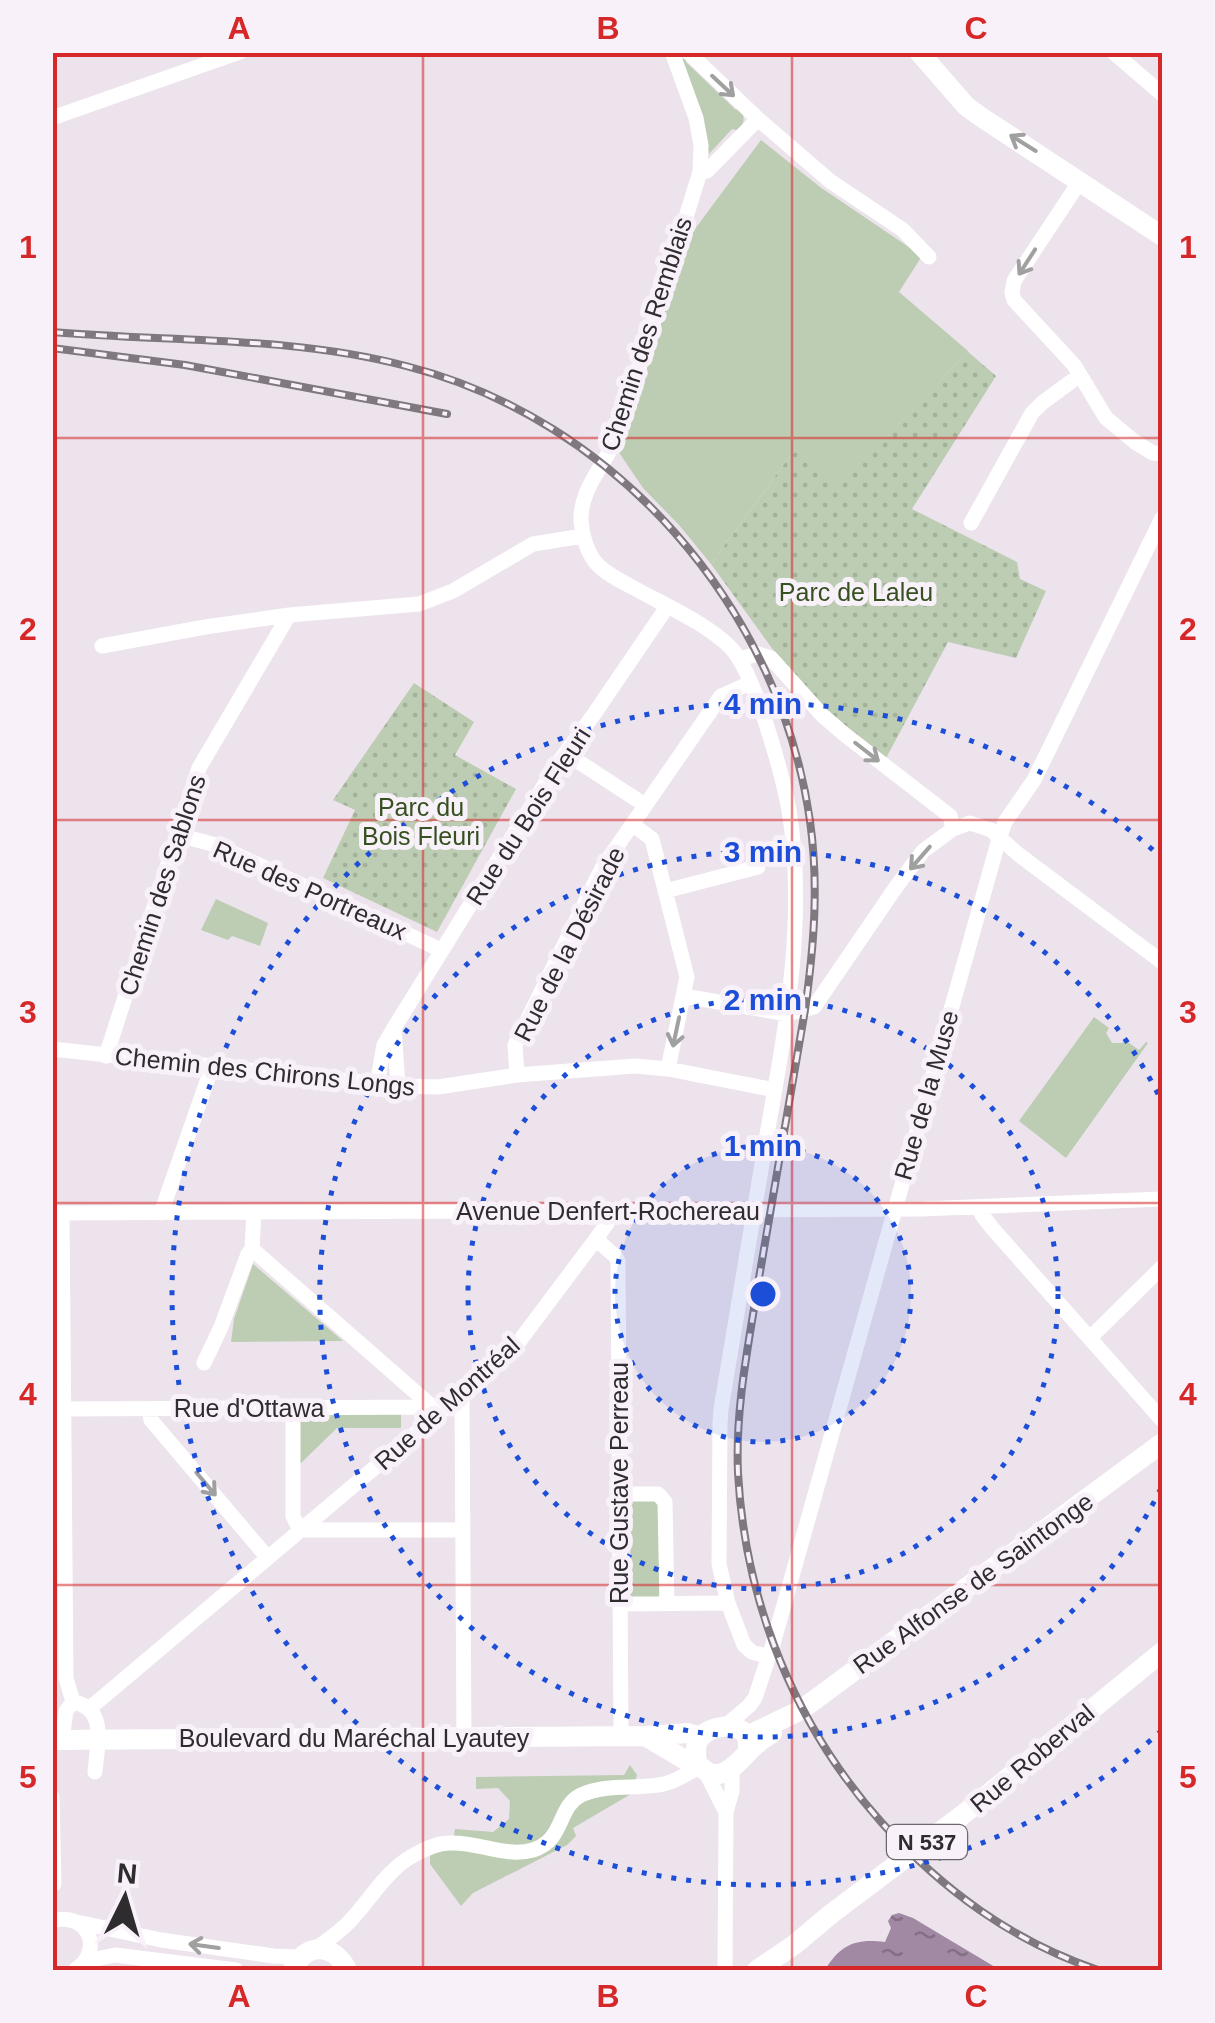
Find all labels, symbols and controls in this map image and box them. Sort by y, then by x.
text: A [227,10,251,46]
text: B [596,10,620,46]
text: C [964,10,988,46]
one-way arrow [711,74,735,98]
one-way arrow [1009,133,1038,154]
street label: Chemin des Remblais [595,213,697,455]
text: 1 [19,229,37,265]
text: 1 [1179,229,1197,265]
one-way arrow [1016,248,1037,276]
park label: Parc de Laleu [779,578,933,606]
text: 2 [19,611,37,647]
text: 2 [1179,611,1197,647]
text: 4 min [724,687,802,720]
street label: Rue du Bois Fleuri [460,722,596,910]
one-way arrow [853,741,880,762]
street label: Chemin des Sablons [113,771,211,999]
park label: Parc du Bois Fleuri [362,793,480,850]
street label: Rue des Portreaux [209,835,411,945]
text: 3 min [724,835,802,868]
street label: Rue de la Désirade [508,842,630,1046]
one-way arrow [908,845,931,870]
text: 2 min [724,983,802,1016]
text: 3 [19,994,37,1030]
text: 3 [1179,994,1197,1030]
street label: Rue de la Muse [888,1007,964,1183]
one-way arrow [665,1015,684,1047]
street label: Chemin des Chirons Longs [114,1041,416,1101]
text: 1 min [724,1129,802,1162]
street label: Avenue Denfert-Rochereau [456,1197,760,1225]
centre of rings [745,1276,781,1312]
street label: Rue de Montréal [369,1331,525,1475]
street label: Rue Gustave Perreau [605,1362,633,1604]
text: 4 [19,1376,37,1412]
text: 4 [1179,1376,1197,1412]
street label: Rue d'Ottawa [174,1394,324,1422]
one-way arrow [194,1470,216,1496]
street label: Rue Alfonse de Saintonge [848,1487,1098,1679]
street label: Rue Roberval [964,1698,1100,1818]
street label: Boulevard du Maréchal Lyautey [179,1724,530,1752]
text: 5 [19,1759,37,1795]
text: 5 [1179,1759,1197,1795]
road number: N 537 [887,1825,967,1859]
north arrow [75,1848,175,1948]
text: N [116,1857,139,1890]
one-way arrow [188,1936,220,1955]
text: A [227,1978,251,2014]
text: B [596,1978,620,2014]
text: C [964,1978,988,2014]

